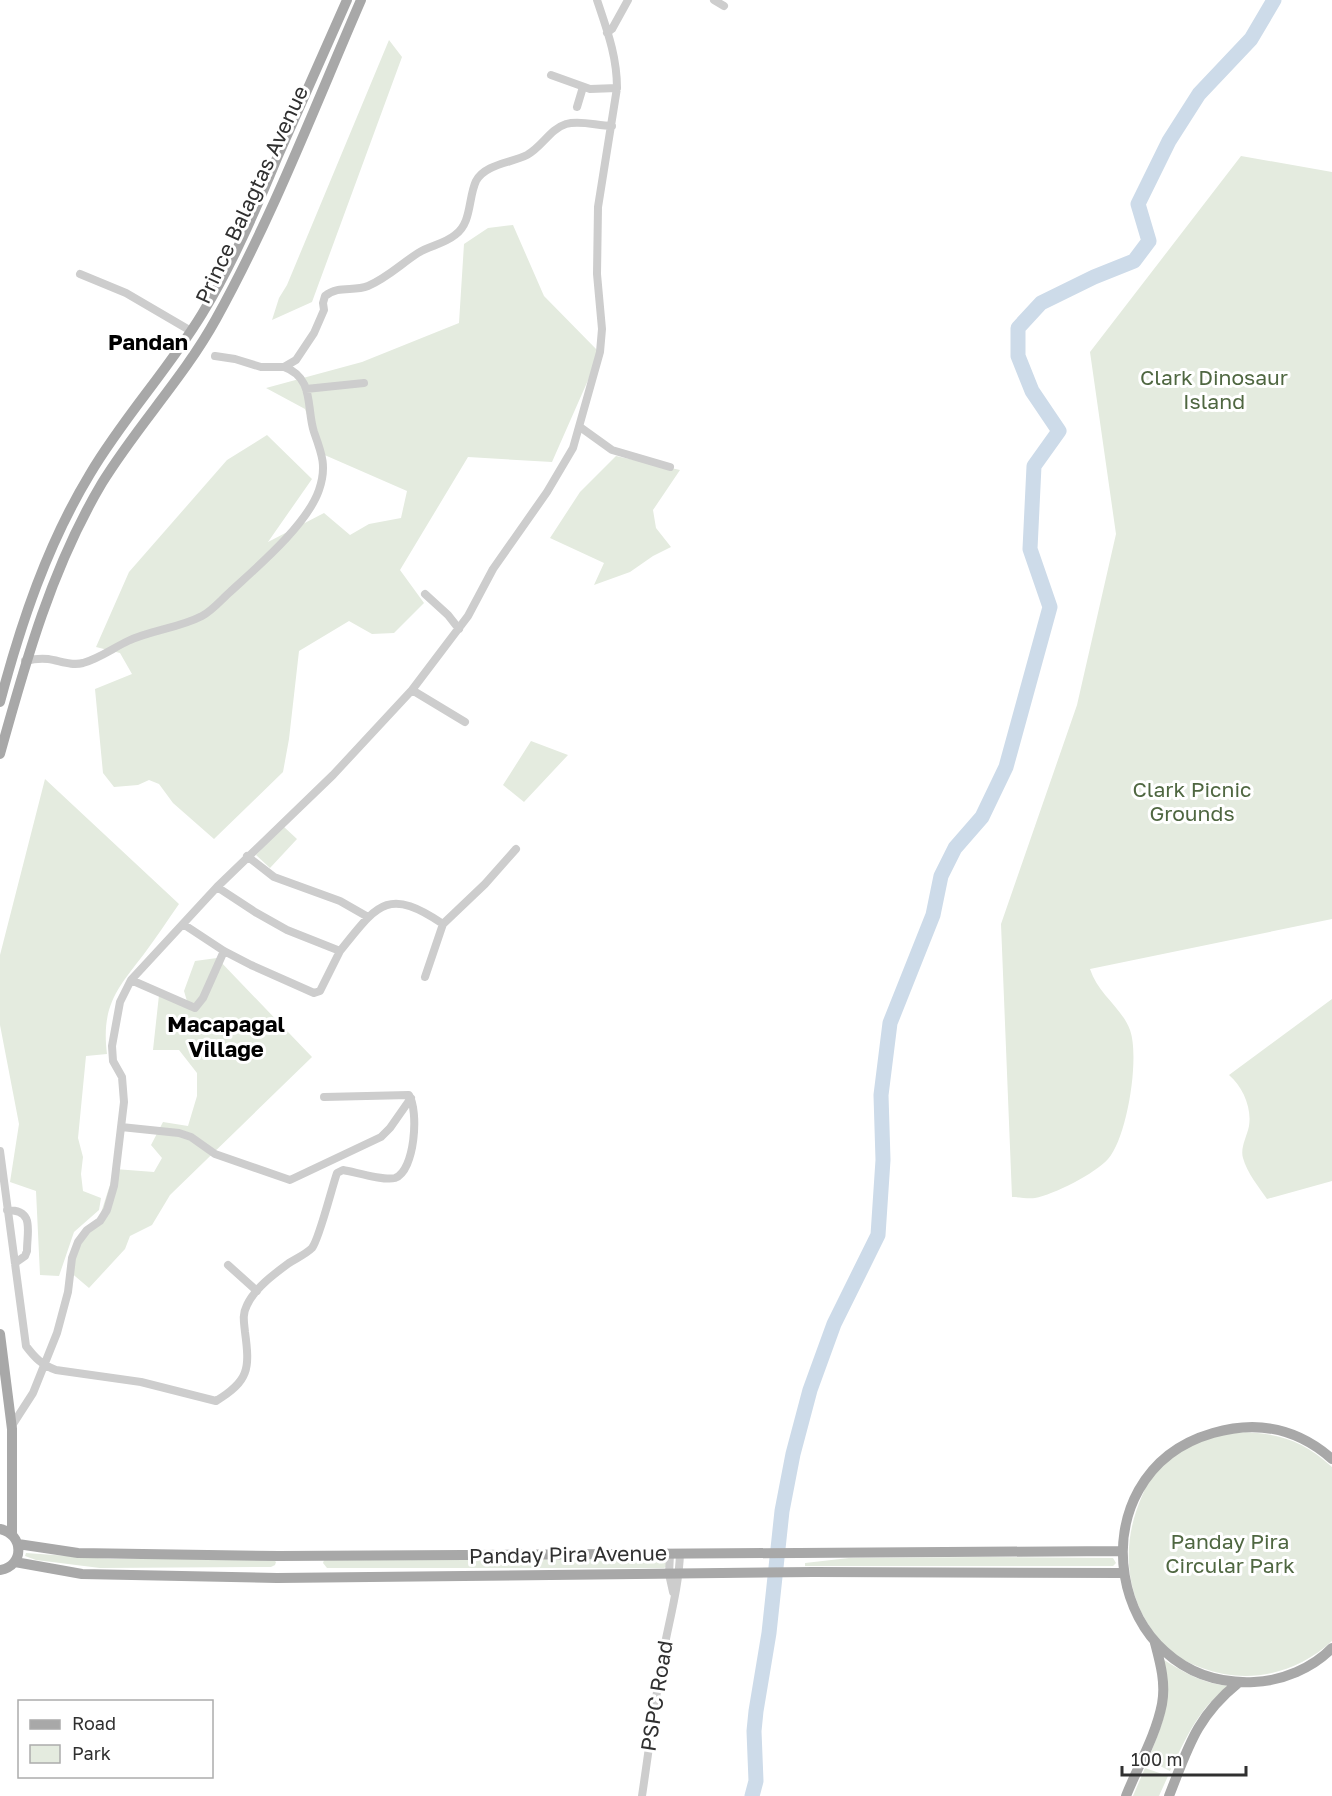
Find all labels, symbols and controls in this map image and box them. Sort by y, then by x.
street label: Prince Balagtas Avenue [189,81,313,308]
district label: Pandan [108,328,188,355]
park label: Clark Dinosaur Island [1140,364,1288,414]
park label: Clark Picnic Grounds [1133,776,1252,826]
district label: Macapagal Village [167,1010,285,1062]
park label: Panday Pira Circular Park [1165,1528,1295,1578]
street label: Panday Pira Avenue [469,1539,667,1569]
street label: PSPC Road [634,1639,678,1753]
legend [18,1700,213,1778]
text: Road [72,1712,116,1734]
scale bar [1122,1739,1246,1777]
text: Park [72,1742,111,1764]
text: 100 m [1131,1748,1182,1770]

